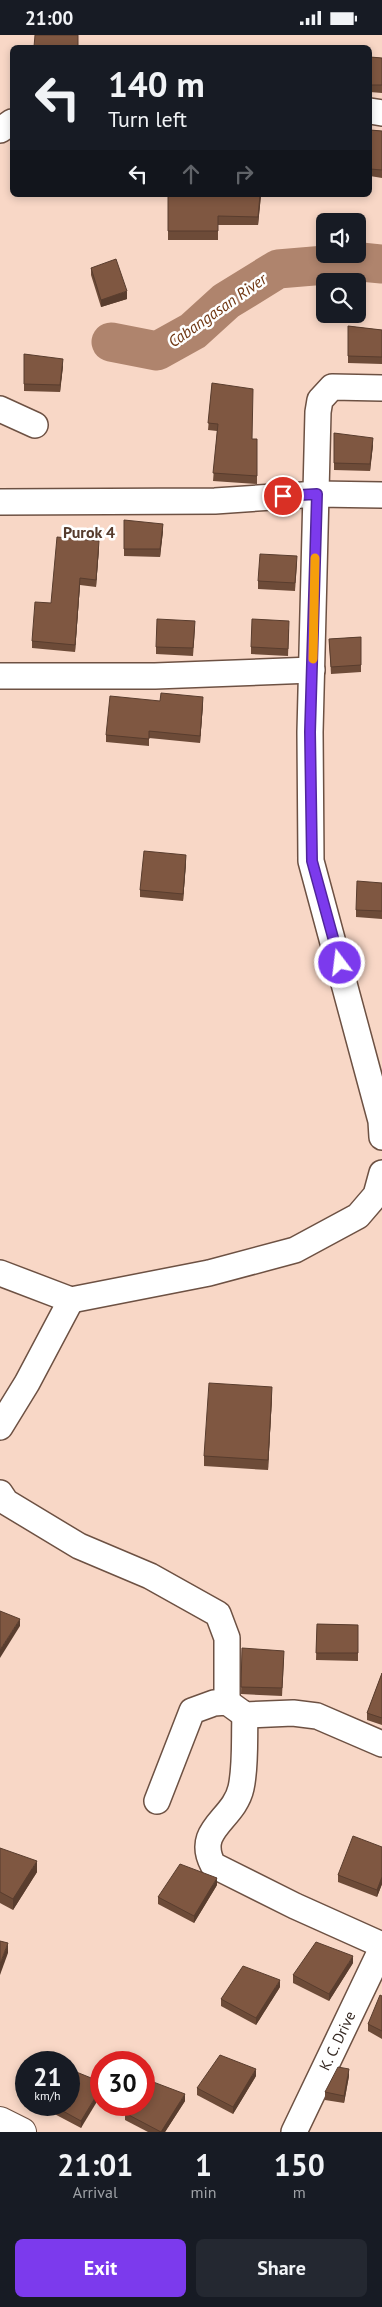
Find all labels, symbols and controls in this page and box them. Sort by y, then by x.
text: 21:00 [25,6,73,30]
text: 140 m [108,61,205,107]
icon: left [25,65,90,130]
text: Turn left [108,105,187,133]
icon: left [124,160,152,188]
icon: ahead [177,160,205,188]
icon: right [230,160,258,188]
map controls [316,213,366,323]
button: sound [316,213,366,263]
water label: Cabangasan River [164,268,271,351]
button: search [316,273,366,323]
pin [262,475,304,517]
icon: arrive [269,482,297,510]
district label: Purok 4 [63,522,115,542]
position arrow [313,936,365,988]
street label: K. C. Drive [315,2008,359,2073]
speed limit sign: 30 [90,2051,155,2116]
text: 21 [33,2061,62,2093]
text: km/h [34,2088,61,2103]
text: 21:01 [57,2145,133,2184]
text: 1 [195,2145,212,2184]
text: 150 [274,2145,325,2184]
text: Arrival [73,2182,118,2202]
text: min [191,2182,217,2202]
text: m [293,2182,306,2202]
button: Exit [15,2239,186,2297]
button: Share [196,2239,367,2297]

